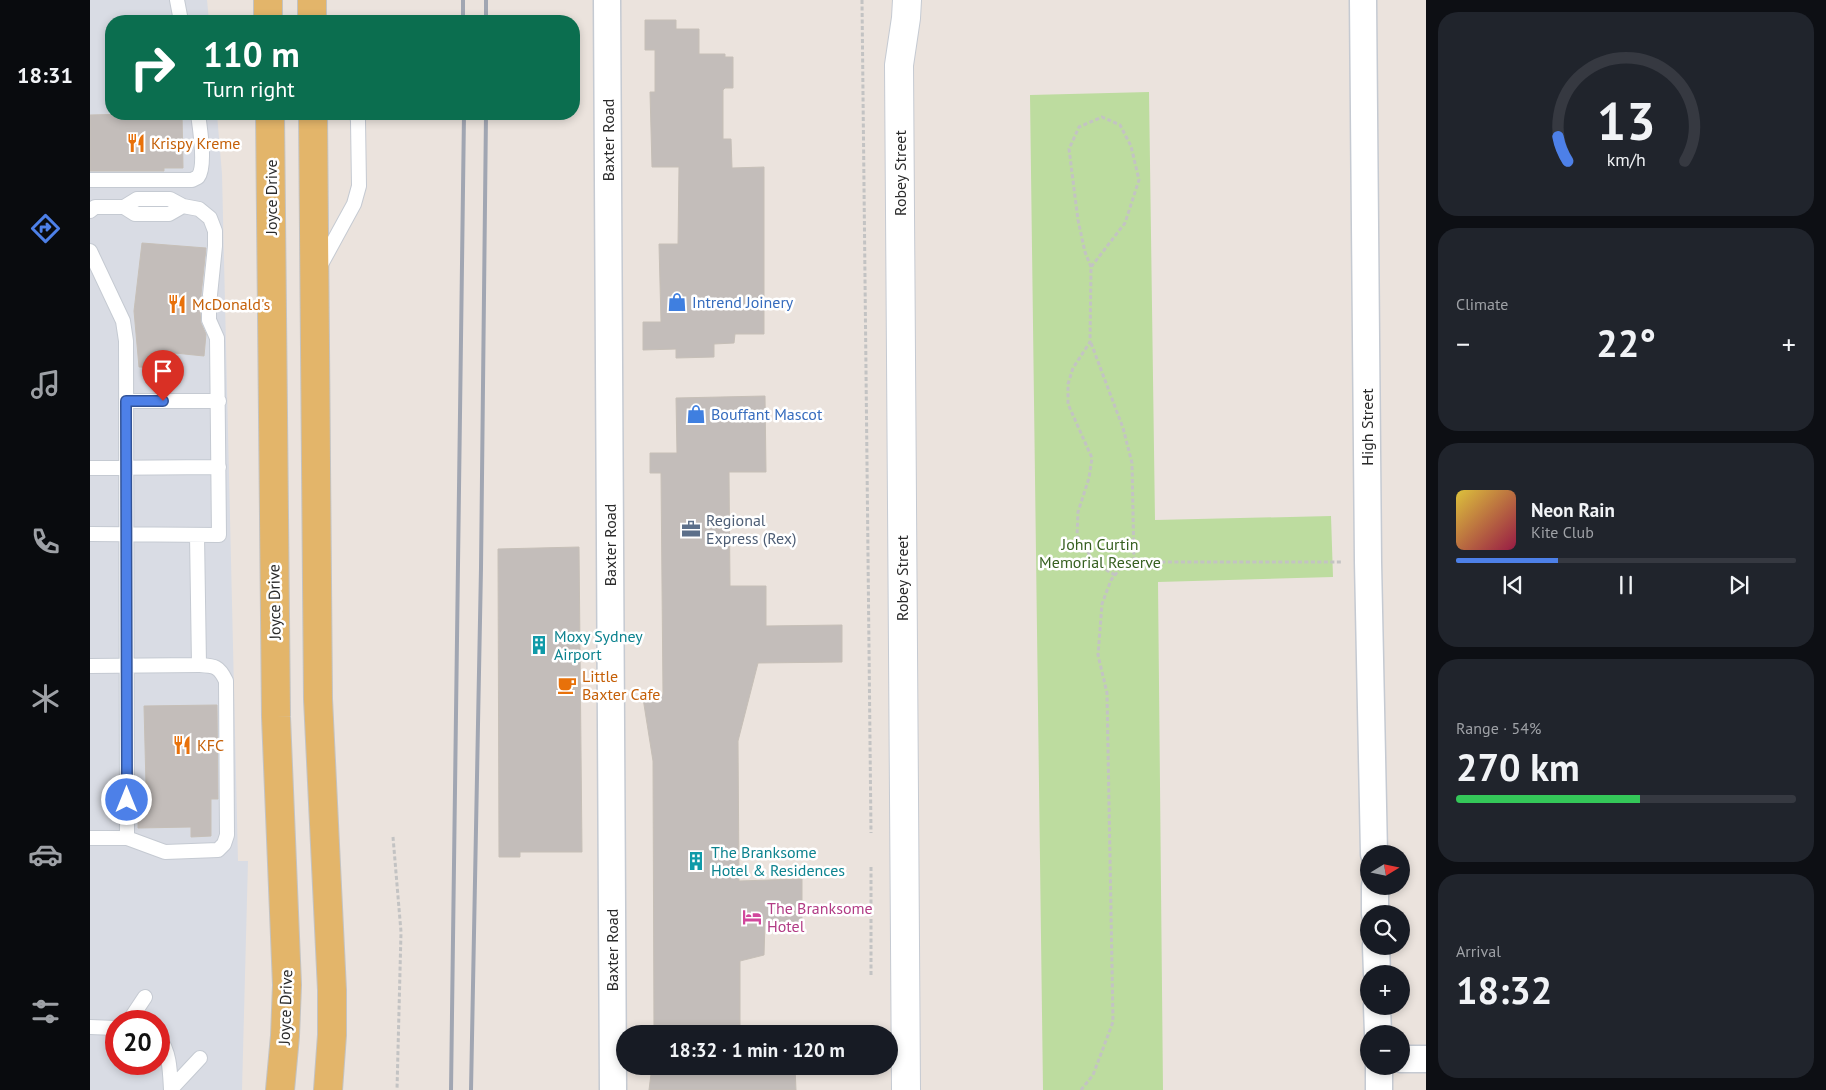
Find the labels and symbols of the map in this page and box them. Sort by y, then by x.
street label: Baxter Road [598,99,618,181]
street label: Robey Street [890,130,910,216]
restaurant icon: Krispy Kreme [125,132,147,154]
place label: Krispy Kreme [151,133,240,153]
street label: Joyce Drive [261,159,281,236]
shop icon: Intrend Joinery [666,291,688,313]
place label: Intrend Joinery [692,292,794,312]
restaurant icon: McDonald's [166,293,188,315]
place label: McDonald's [192,294,270,314]
pin [142,350,184,401]
street label: High Street [1357,388,1377,466]
shop icon: Bouffant Mascot [685,403,707,425]
place label: Bouffant Mascot [711,404,823,424]
street label: Baxter Road [600,504,620,586]
place label: Regional Express (Rex) [706,510,797,548]
office icon: Regional Express (Rex) [680,518,702,540]
park label: John Curtin Memorial Reserve [1039,534,1161,572]
street label: Robey Street [892,535,912,621]
street label: Joyce Drive [263,564,285,641]
place label: Moxy Sydney Airport [554,626,643,664]
building icon: Moxy Sydney Airport [528,634,550,656]
place label: Little Baxter Cafe [582,666,660,704]
cafe icon: Little Baxter Cafe [556,674,578,696]
restaurant icon: KFC [171,734,193,756]
place label: KFC [197,735,224,755]
position arrow [100,773,152,825]
place label: The Branksome Hotel & Residences [711,842,845,880]
north arrow [1360,845,1410,895]
building icon: The Branksome Hotel & Residences [685,850,707,872]
place label: The Branksome Hotel [767,898,873,936]
hotel icon: The Branksome Hotel [741,906,763,928]
street label: Baxter Road [602,909,622,991]
street label: Joyce Drive [274,969,296,1046]
speed limit sign: 20 [105,1010,170,1075]

